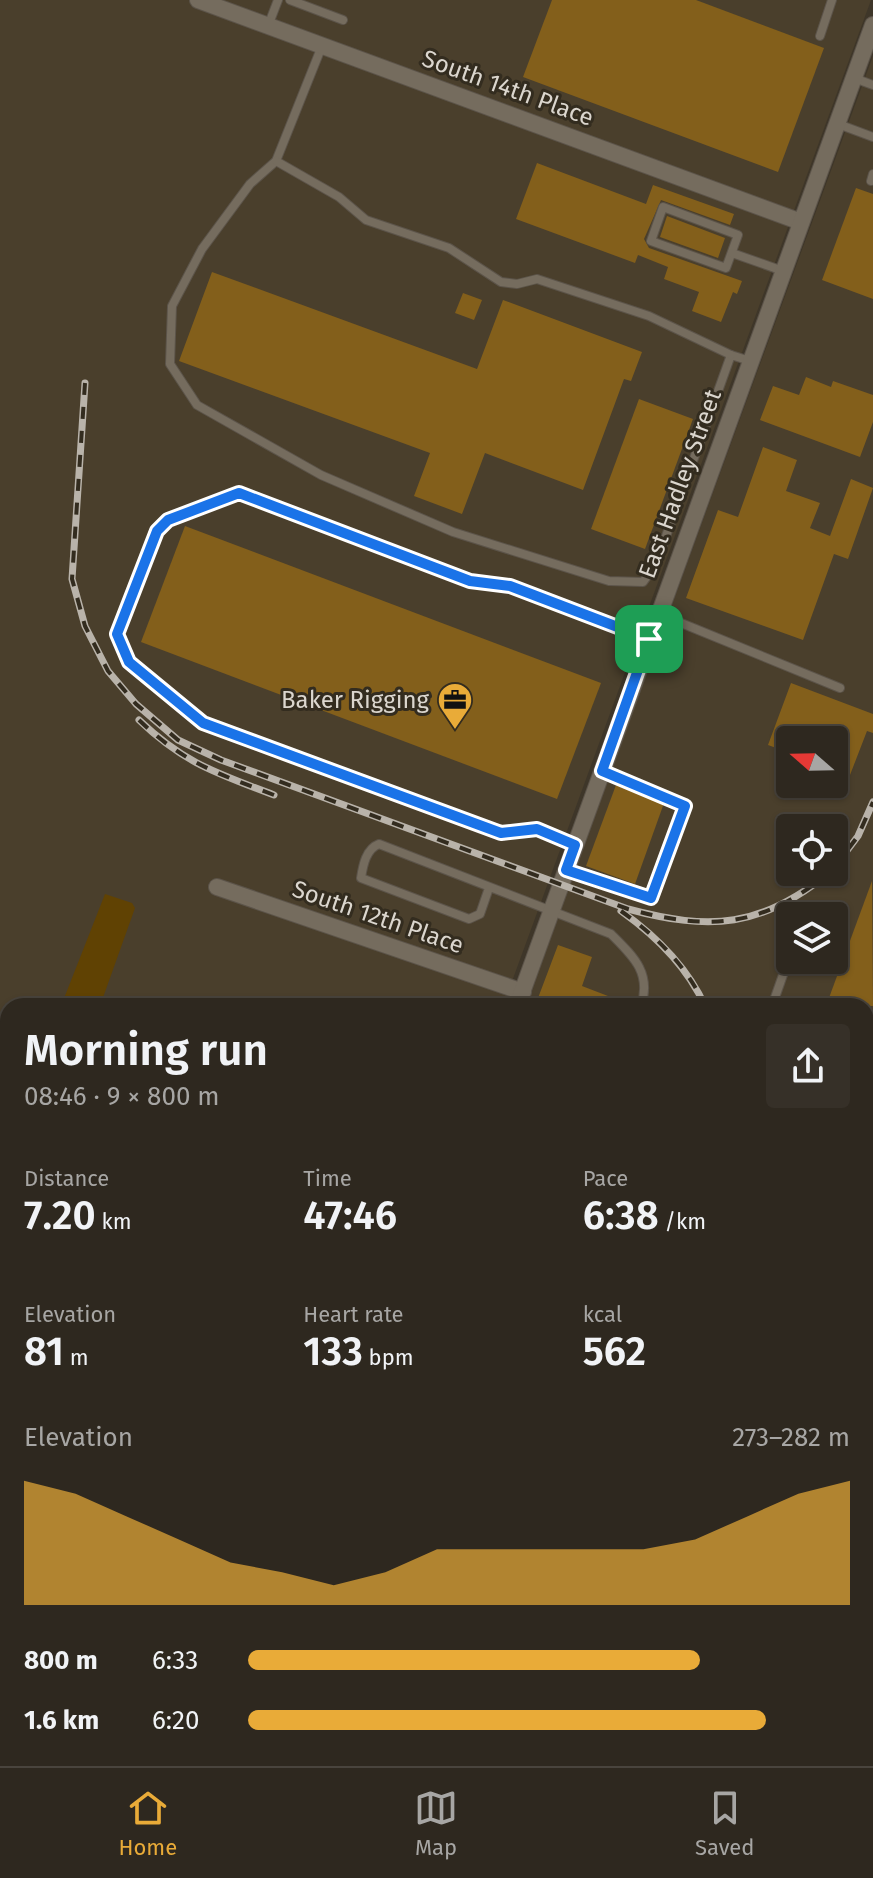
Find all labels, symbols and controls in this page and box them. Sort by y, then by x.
street label: South 14th Place [419,44,597,132]
street label: East Hadley Street [633,386,727,582]
pin [615,605,683,673]
icon: arrive [627,617,671,661]
office icon: Baker Rigging [436,681,474,731]
place label: Baker Rigging [281,686,430,714]
north arrow [776,726,848,798]
map controls [776,726,848,974]
button: locate [776,814,848,886]
street label: South 12th Place [289,875,467,959]
button: layers [776,902,848,974]
text: Morning run [24,1024,268,1077]
button: share [766,1024,850,1108]
text: 08:46 · 9 × 800 m [24,1081,220,1112]
text: Distance [24,1165,109,1192]
text: Time [303,1165,352,1192]
text: Pace [583,1165,628,1192]
text: 7.20 [24,1192,96,1240]
text: 47:46 [303,1192,397,1240]
text: 6:38 [583,1192,659,1240]
text: km [96,1208,132,1235]
text: /km [659,1208,706,1235]
text: Elevation [24,1301,116,1328]
text: Heart rate [303,1301,404,1328]
text: kcal [583,1301,622,1328]
text: 81 [24,1328,64,1376]
text: 133 [303,1328,363,1376]
text: 562 [583,1328,646,1376]
text: m [64,1344,89,1371]
text: bpm [363,1344,414,1371]
text: Elevation [24,1422,133,1453]
text: 273–282 m [732,1422,850,1453]
text: 800 m [24,1645,98,1676]
text: 6:33 [152,1645,198,1676]
text: 1.6 km [24,1705,99,1736]
text: 6:20 [152,1705,199,1736]
tab: Home [118,1786,177,1861]
tab: Map [414,1786,458,1861]
tab: Saved [695,1786,755,1861]

